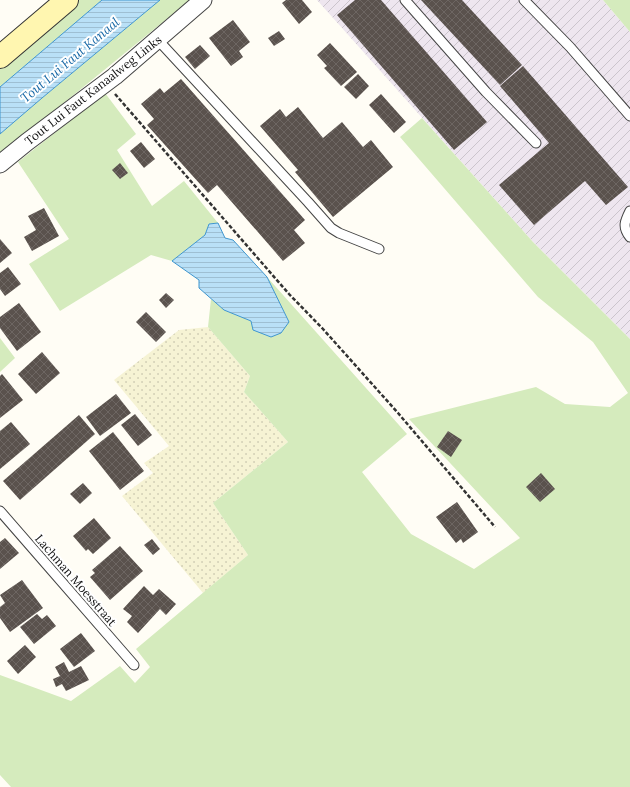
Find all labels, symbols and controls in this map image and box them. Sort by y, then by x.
water label: Tout Lui Faut Kanaal [17,13,123,106]
street label: Tout Lui Faut Kanaalweg Links [22,32,165,148]
street label: Lachman Moesstraat [32,531,120,629]

